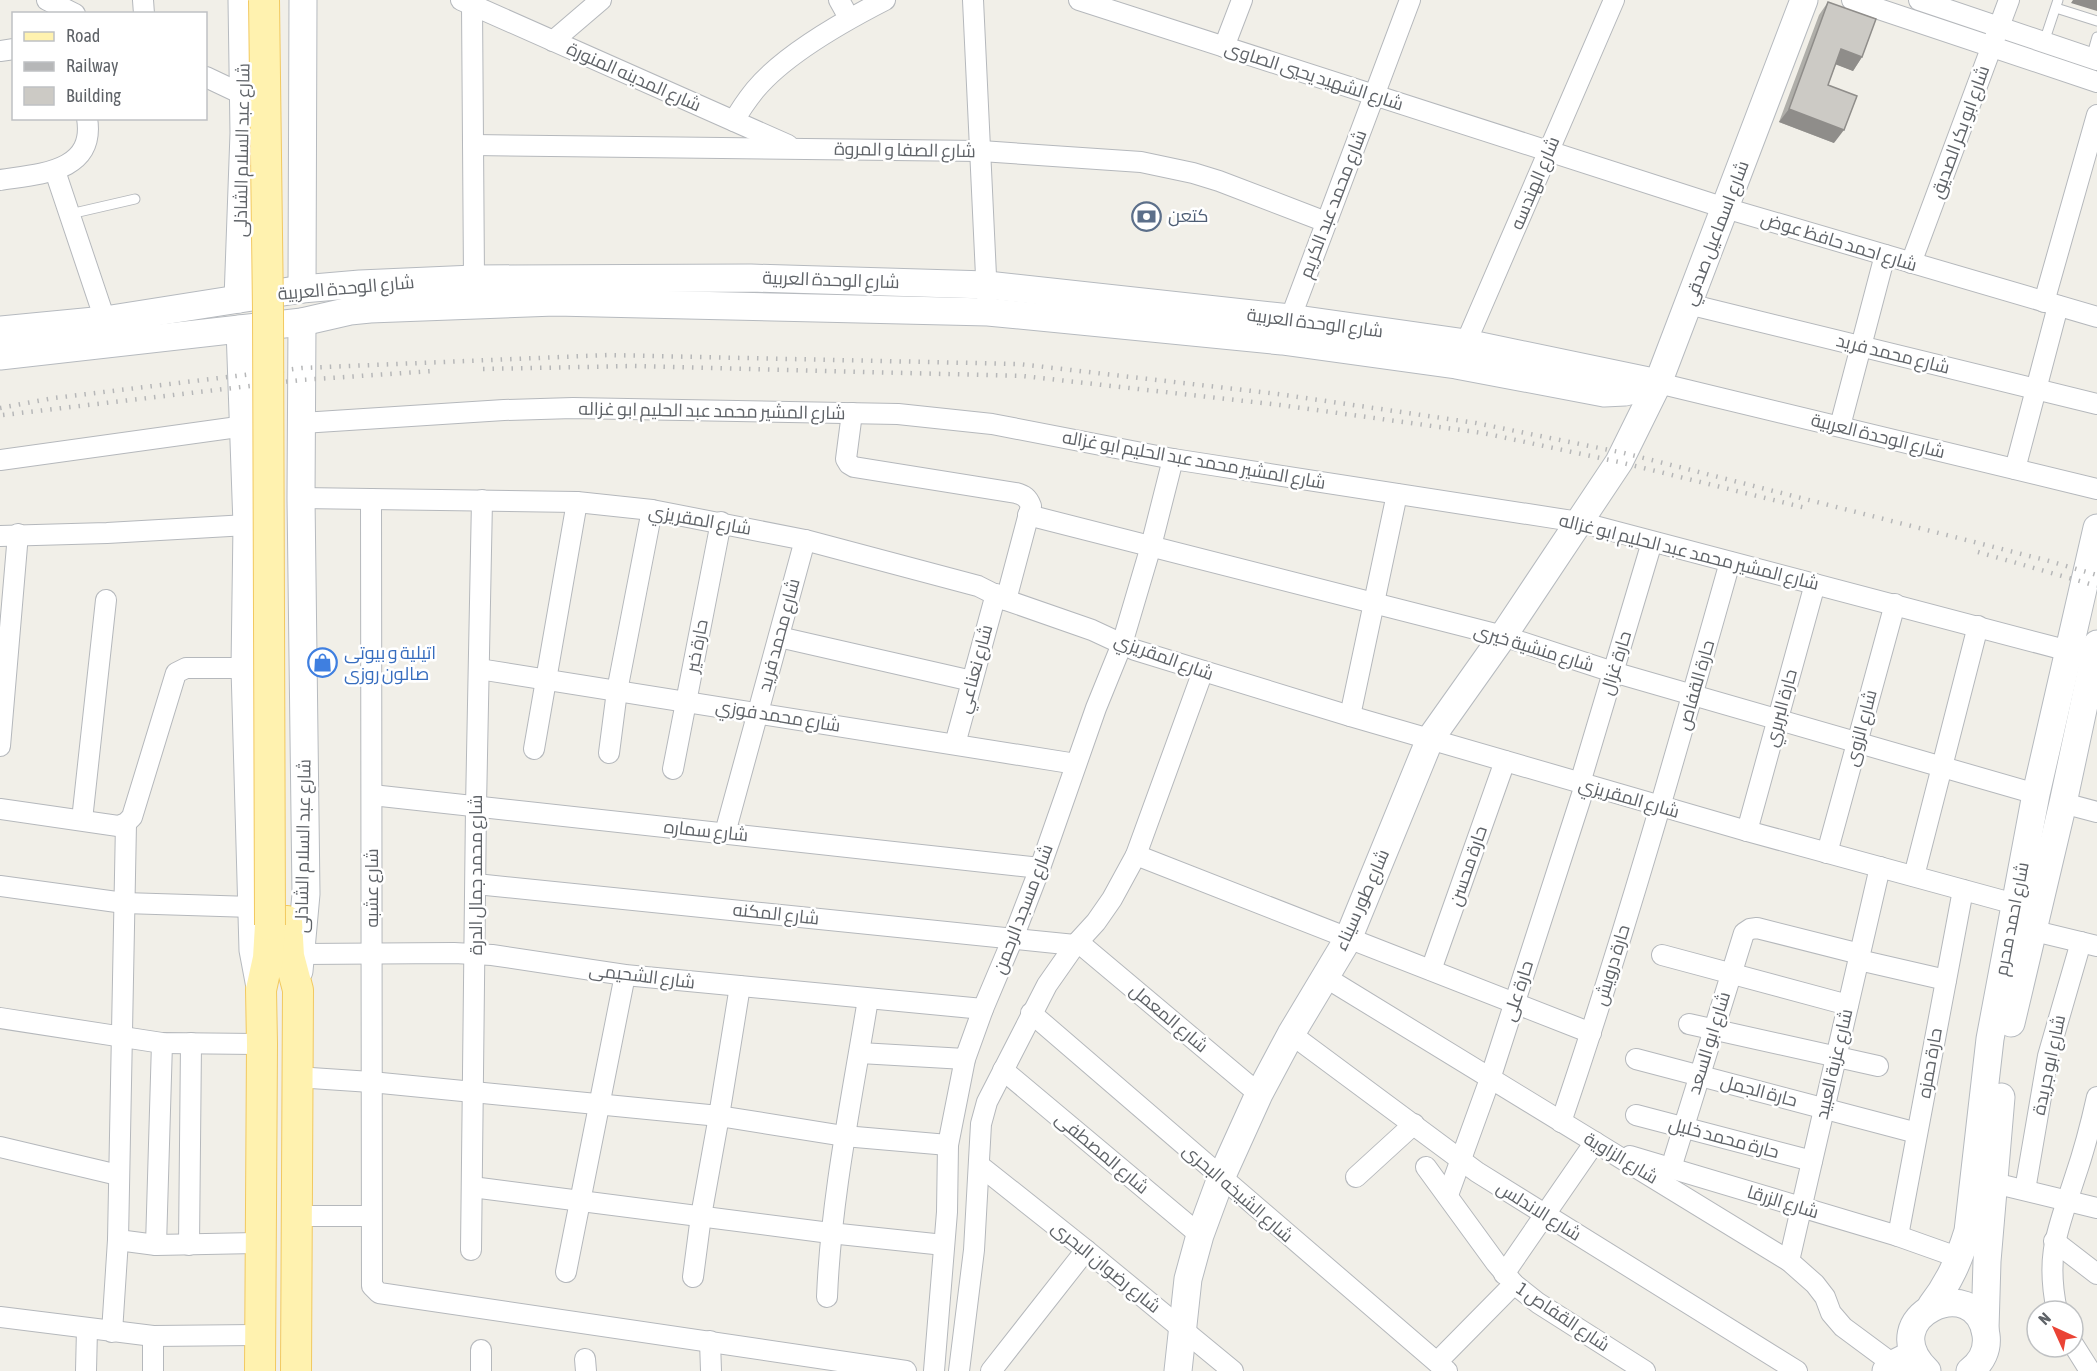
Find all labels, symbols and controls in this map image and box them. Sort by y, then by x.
legend [12,12,207,120]
text: Road [66,25,100,46]
street label: شارع الشهيد يحيي الصاوى [1222,37,1406,116]
street label: شارع المدينه المنورة [563,38,705,117]
text: Railway [66,55,118,76]
street label: شارع ابو بكر الصديق [1926,62,1995,202]
street label: شارع عبد السلام الشاذلى [229,63,256,237]
text: Building [66,85,121,106]
street label: شارع محمد عبد الكريم [1295,127,1372,282]
street label: شارع الهندسه [1505,133,1565,233]
street label: شارع الصفا و المروة [834,138,976,163]
street label: شارع اسماعيل صدقي [1678,158,1757,310]
bank icon: كتعن [1131,200,1163,232]
place label: كتعن [1168,205,1209,227]
street label: شارع احمد حافظ عوض [1758,208,1920,277]
street label: شارع الوحدة العربية [762,267,900,294]
street label: شارع الوحدة العربية [277,271,415,306]
street label: شارع الوحدة العربية [1245,304,1384,343]
street label: شارع محمد فريد [1834,329,1952,380]
street label: شارع المشير محمد عبد الحليم ابو غزاله [578,398,846,425]
street label: شارع الوحدة العربية [1808,409,1947,464]
street label: شارع المشير محمد عبد الحليم ابو غزاله [1060,426,1327,495]
street label: شارع المقريزي [646,500,753,543]
street label: شارع المشير محمد عبد الحليم ابو غزاله [1556,509,1821,596]
street label: شارع محمد فريد [753,576,806,694]
street label: حارة خير [681,618,713,675]
street label: شارع منشية خيرى [1471,619,1597,678]
street label: شارع نعناعي [953,622,1000,716]
street label: حارة غزال [1596,628,1636,698]
street label: شارع المقريزي [1110,629,1217,688]
street label: حارة القفاص [1673,637,1719,733]
place label: اتيلية و بيوتى صالون روزى [344,642,436,685]
shop icon: اتيلية و بيوتى صالون روزى [307,647,339,679]
street label: حارة البربري [1760,667,1805,750]
street label: شارع الزوى [1840,687,1883,769]
street label: شارع محمد فوزي [713,695,842,740]
street label: شارع عبد السلام الشاذلى [290,759,317,933]
street label: شارع المقريزي [1575,773,1682,826]
street label: شارع محمد جمال الدرة [465,795,488,955]
street label: شارع سماره [663,816,749,847]
street label: حارة محسن [1444,823,1492,909]
street label: شارع مسجد الرحمن [988,841,1059,977]
street label: شارع طور سيناء [1330,846,1395,955]
street label: شارع عشبه [361,848,384,928]
street label: شارع احمد محرم [1990,860,2035,978]
street label: شارع المكنه [732,899,820,930]
street label: حارة درويش [1589,922,1635,1008]
street label: حارة على [1498,958,1538,1024]
street label: شارع الشحيمى [588,959,696,994]
street label: شارع المعمل [1125,979,1213,1058]
street label: شارع ابو السعد [1683,989,1736,1097]
street label: شارع عزبة العبيد [1811,1007,1858,1122]
street label: شارع ابو جريدة [2028,1013,2071,1117]
street label: حارة حمزه [1913,1026,1947,1100]
street label: حارة الجمل [1718,1070,1800,1112]
street label: شارع المصطفى [1050,1107,1153,1199]
street label: حارة محمد خليل [1667,1113,1781,1163]
street label: شارع الزاوية [1580,1127,1662,1190]
street label: شارع الشيخه البحرى [1178,1139,1298,1248]
street label: شارع الاندلس [1492,1176,1585,1247]
street label: شارع الزرقا [1744,1181,1821,1224]
street label: شارع رضوان البحرى [1046,1216,1165,1318]
street label: شارع القفاص 1 [1512,1278,1614,1357]
north arrow [2025,1299,2085,1359]
text: N [2035,1309,2054,1328]

